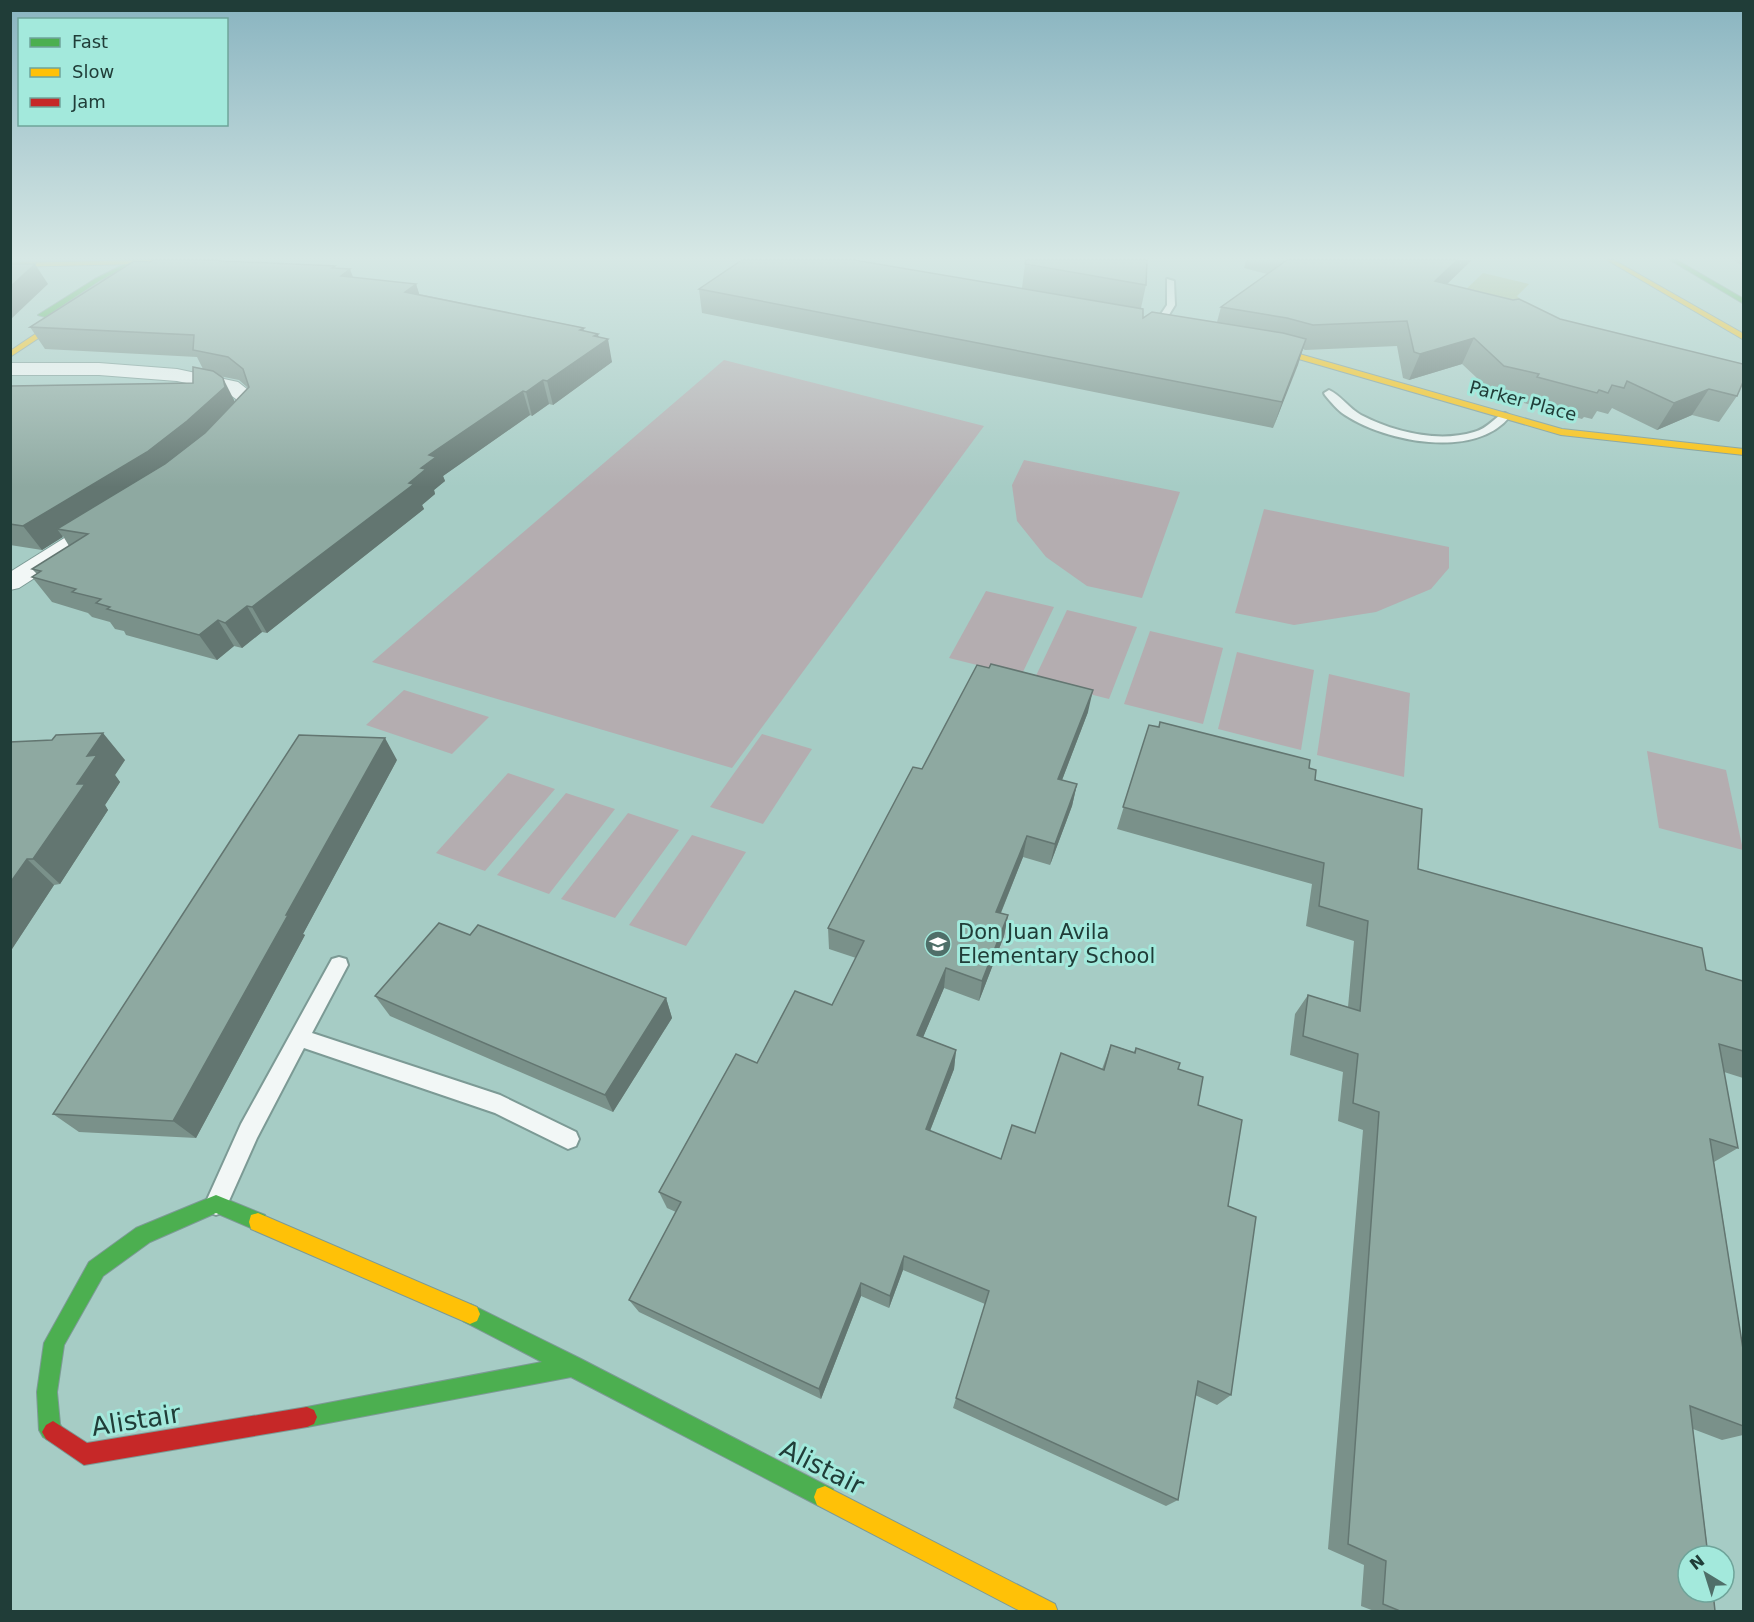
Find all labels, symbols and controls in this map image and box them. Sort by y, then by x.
legend [18,18,228,126]
text: Fast [72,31,108,52]
text: Slow [72,61,114,82]
text: Jam [71,91,106,112]
street label: Parker Place [1467,376,1579,425]
place label: Don Juan Avila Elementary School [958,920,1155,968]
school or university icon: Don Juan Avila Elementary School [923,929,953,959]
street label: Alistair [89,1398,183,1442]
street label: Alistair [775,1433,869,1501]
north arrow [1676,1544,1736,1604]
text: N [1686,1551,1708,1574]

